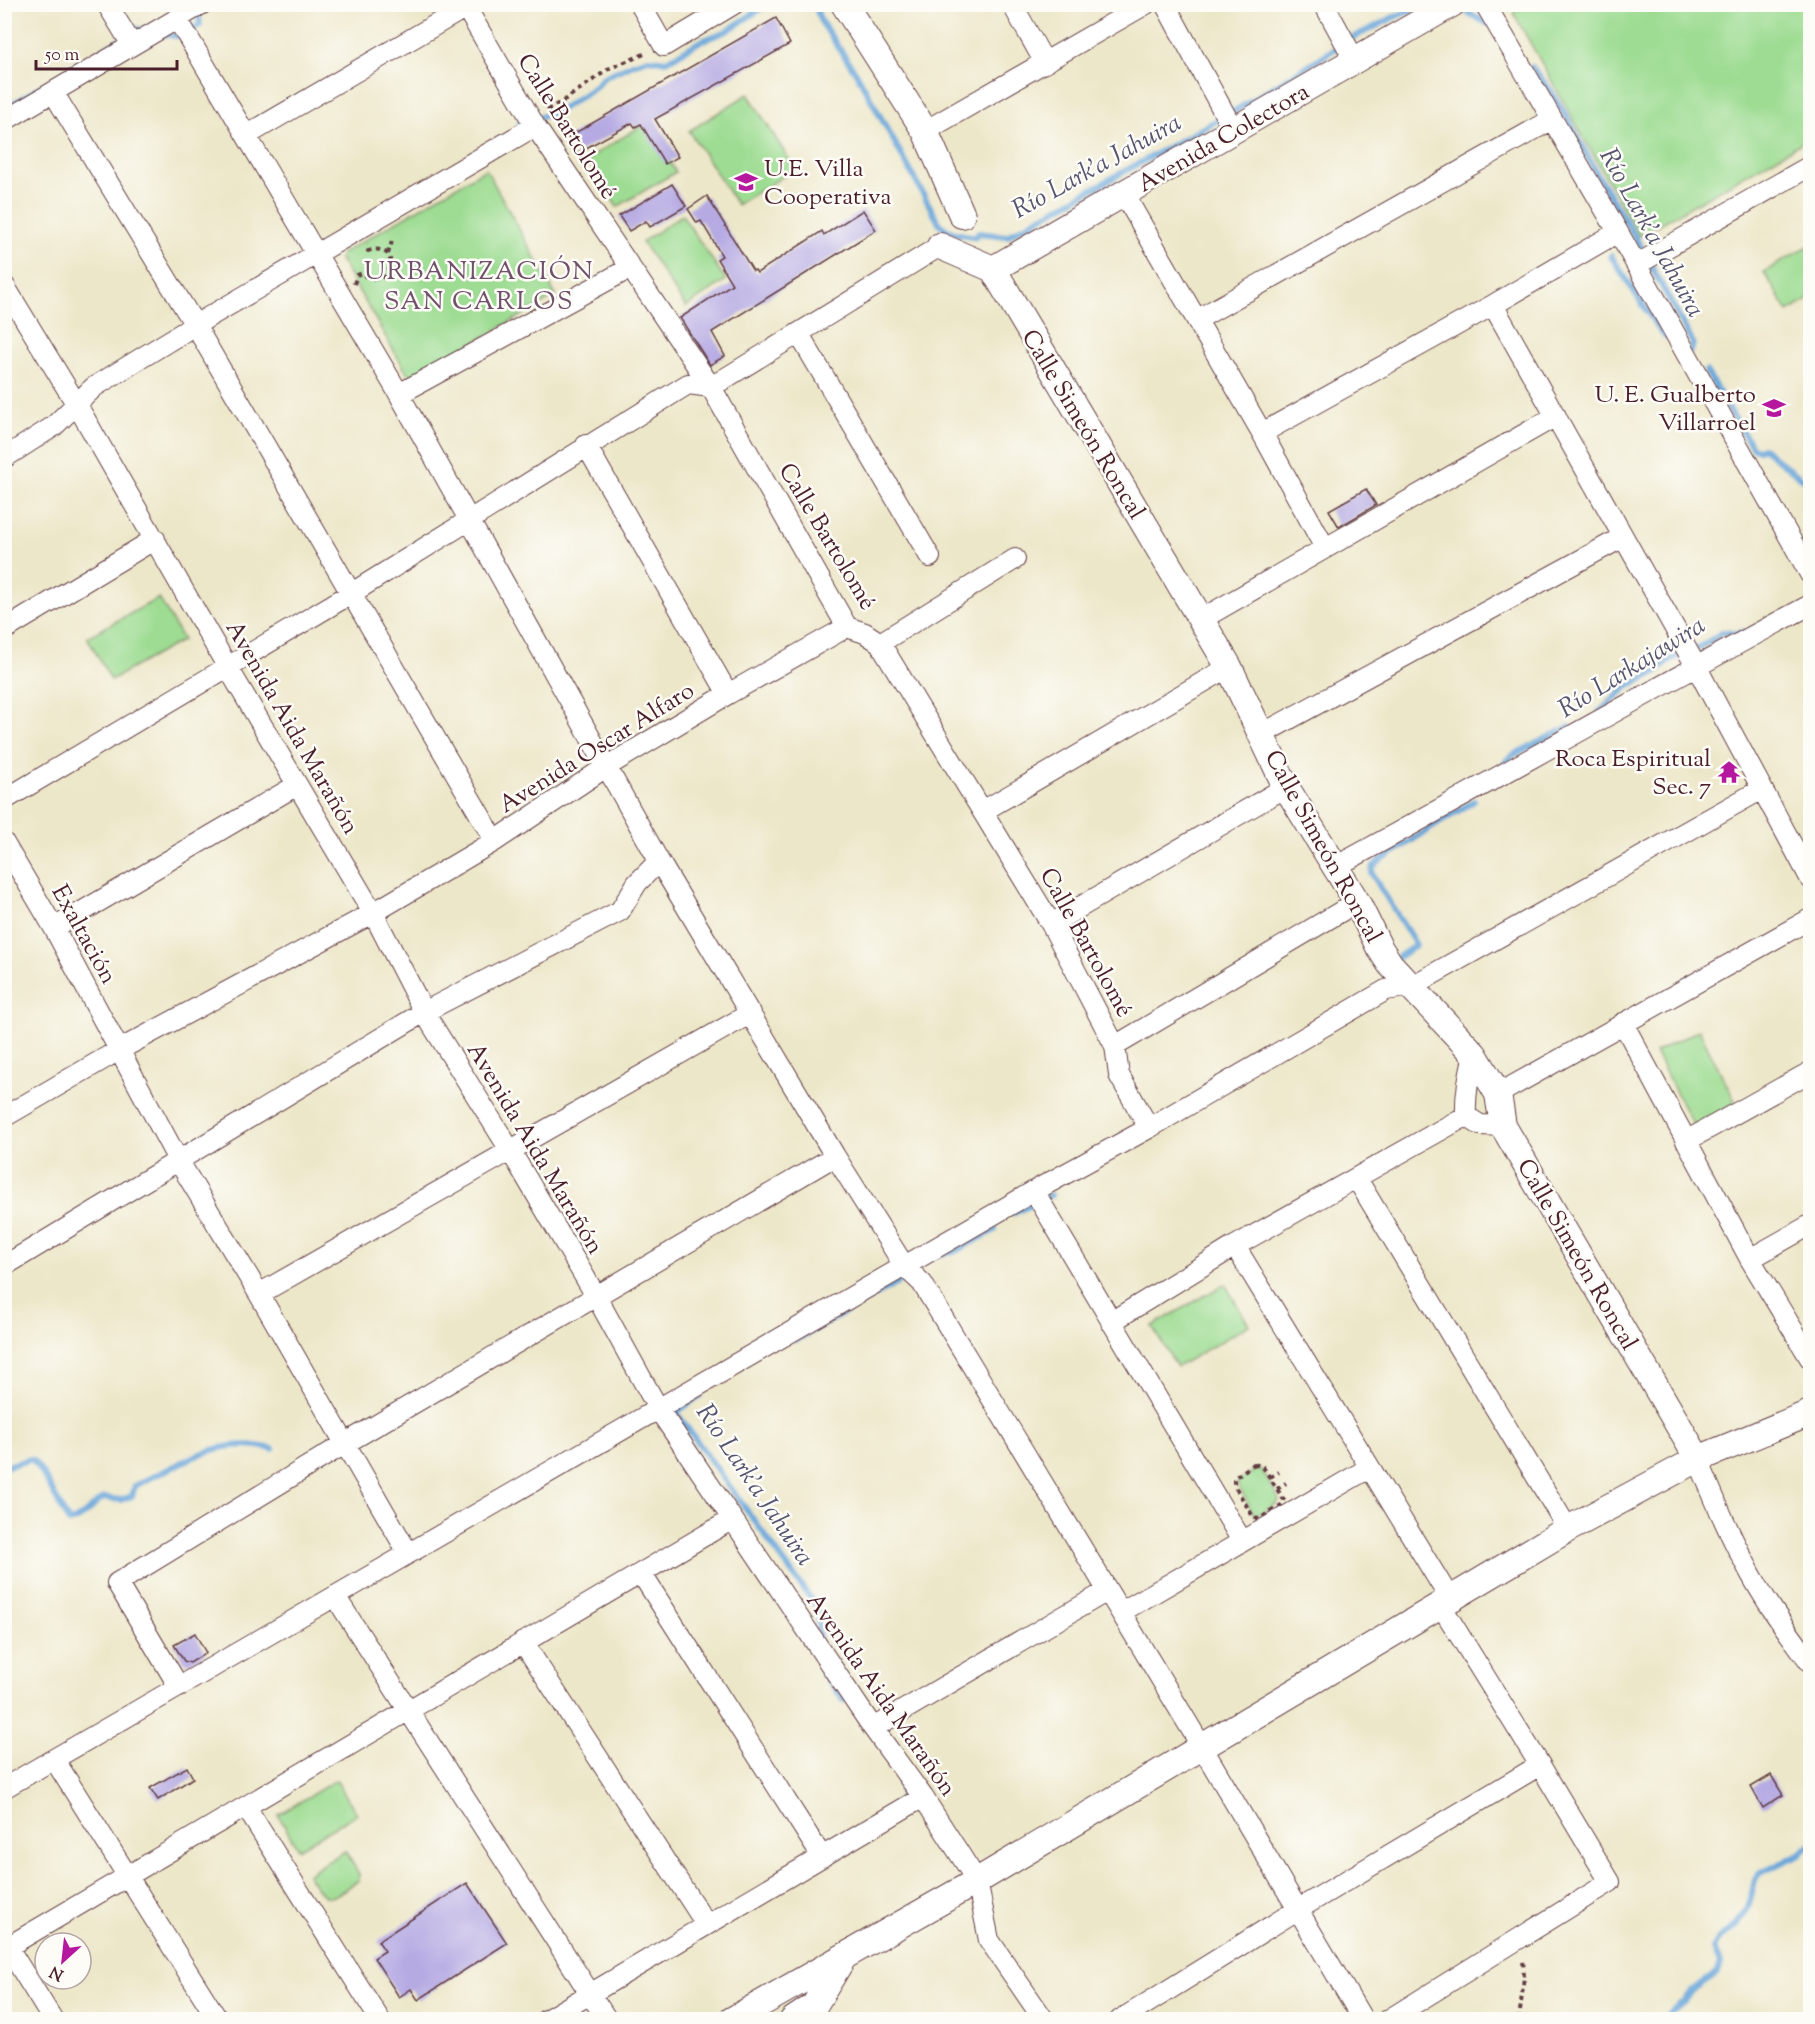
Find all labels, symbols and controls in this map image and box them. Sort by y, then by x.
scale bar [36,33,177,71]
text: 50 m [44,43,80,69]
street label: Calle Bartolomé [508,48,625,206]
street label: Avenida Colectora [1132,76,1316,202]
water label: Río Lark’a Jahuira [1006,105,1189,229]
water label: Río Lark’a Jahuira [1589,142,1713,325]
place label: U.E. Villa Cooperativa [764,153,892,215]
school or university icon: U.E. Villa Cooperativa [733,169,759,195]
district label: URBANIZACIÓN SAN CARLOS [364,254,594,321]
street label: Calle Simeón Roncal [1012,324,1153,527]
place label: U. E. Gualberto Villarroel [1595,379,1756,441]
school or university icon: U. E. Gualberto Villarroel [1761,395,1787,421]
street label: Calle Bartolomé [769,457,884,617]
water label: Río Larkajawira [1552,608,1713,728]
street label: Avenida Aida Marañón [216,615,366,841]
street label: Avenida Oscar Alfaro [493,675,701,823]
place label: Roca Espiritual Sec. 7 [1555,743,1711,805]
street label: Calle Simeón Roncal [1255,744,1390,950]
temple icon: Roca Espiritual Sec. 7 [1716,759,1742,785]
street label: Calle Bartolomé [1030,862,1140,1024]
street label: Exaltación [42,879,125,991]
street label: Avenida Aida Marañón [457,1037,611,1261]
street label: Calle Simeón Roncal [1508,1153,1645,1357]
water label: Río Lark’a Jahuira [686,1397,822,1574]
street label: Avenida Aida Marañón [797,1586,964,1804]
north arrow [33,1931,93,1991]
text: N [46,1959,68,1985]

